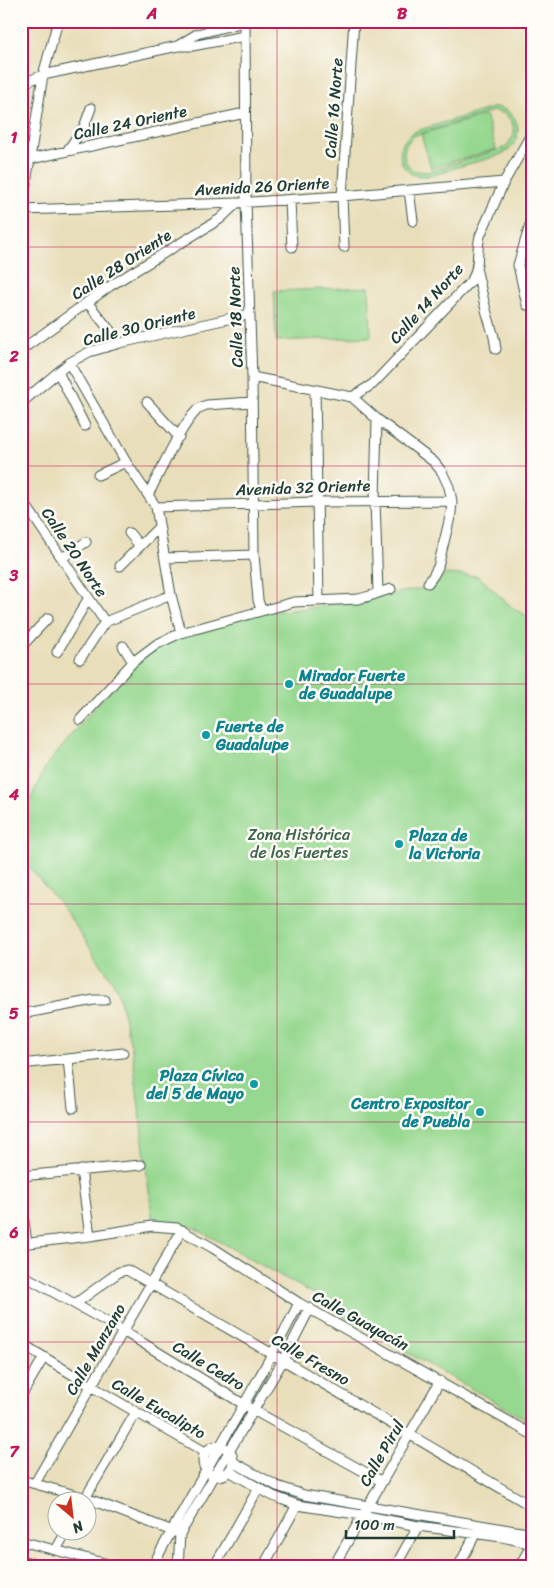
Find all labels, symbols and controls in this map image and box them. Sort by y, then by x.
text: A [146,0,157,28]
text: B [397,0,408,28]
street label: Calle 16 Norte [316,57,351,159]
street label: Calle 24 Oriente [71,96,190,149]
text: 1 [11,123,18,152]
street label: Avenida 26 Oriente [193,168,330,205]
street label: Calle 28 Oriente [65,221,178,308]
street label: Calle 14 Norte [382,256,471,351]
street label: Calle 18 Norte [219,266,252,368]
street label: Calle 30 Oriente [80,298,199,354]
text: 2 [8,342,19,371]
street label: Avenida 32 Oriente [234,471,371,504]
street label: Calle 20 Norte [34,501,116,603]
text: 3 [9,561,19,590]
place label: Mirador Fuerte de Guadalupe [298,661,405,708]
marker: Mirador Fuerte de Guadalupe [283,678,295,690]
place label: Fuerte de Guadalupe [215,712,290,759]
marker: Fuerte de Guadalupe [200,729,212,741]
text: 4 [8,780,19,809]
park label: Zona Histórica de los Fuertes [248,820,351,867]
place label: Plaza de la Victoria [408,821,481,868]
marker: Plaza de la Victoria [393,838,405,850]
text: 5 [9,999,19,1028]
place label: Plaza Cívica del 5 de Mayo [146,1061,245,1108]
marker: Plaza Cívica del 5 de Mayo [248,1078,260,1090]
place label: Centro Expositor de Puebla [350,1089,471,1136]
marker: Centro Expositor de Puebla [474,1106,486,1118]
text: 6 [8,1218,19,1247]
street label: Calle Guayacán [307,1282,415,1359]
street label: Calle Manzano [57,1298,134,1401]
street label: Calle Fresno [266,1325,356,1394]
street label: Calle Cedro [167,1332,251,1399]
street label: Calle Eucalipto [106,1370,211,1447]
street label: Calle Pirul [351,1414,412,1492]
text: 7 [9,1437,20,1466]
north arrow [48,1490,98,1540]
scale bar [346,1508,454,1540]
text: 100 m [354,1512,395,1538]
text: N [67,1513,89,1540]

